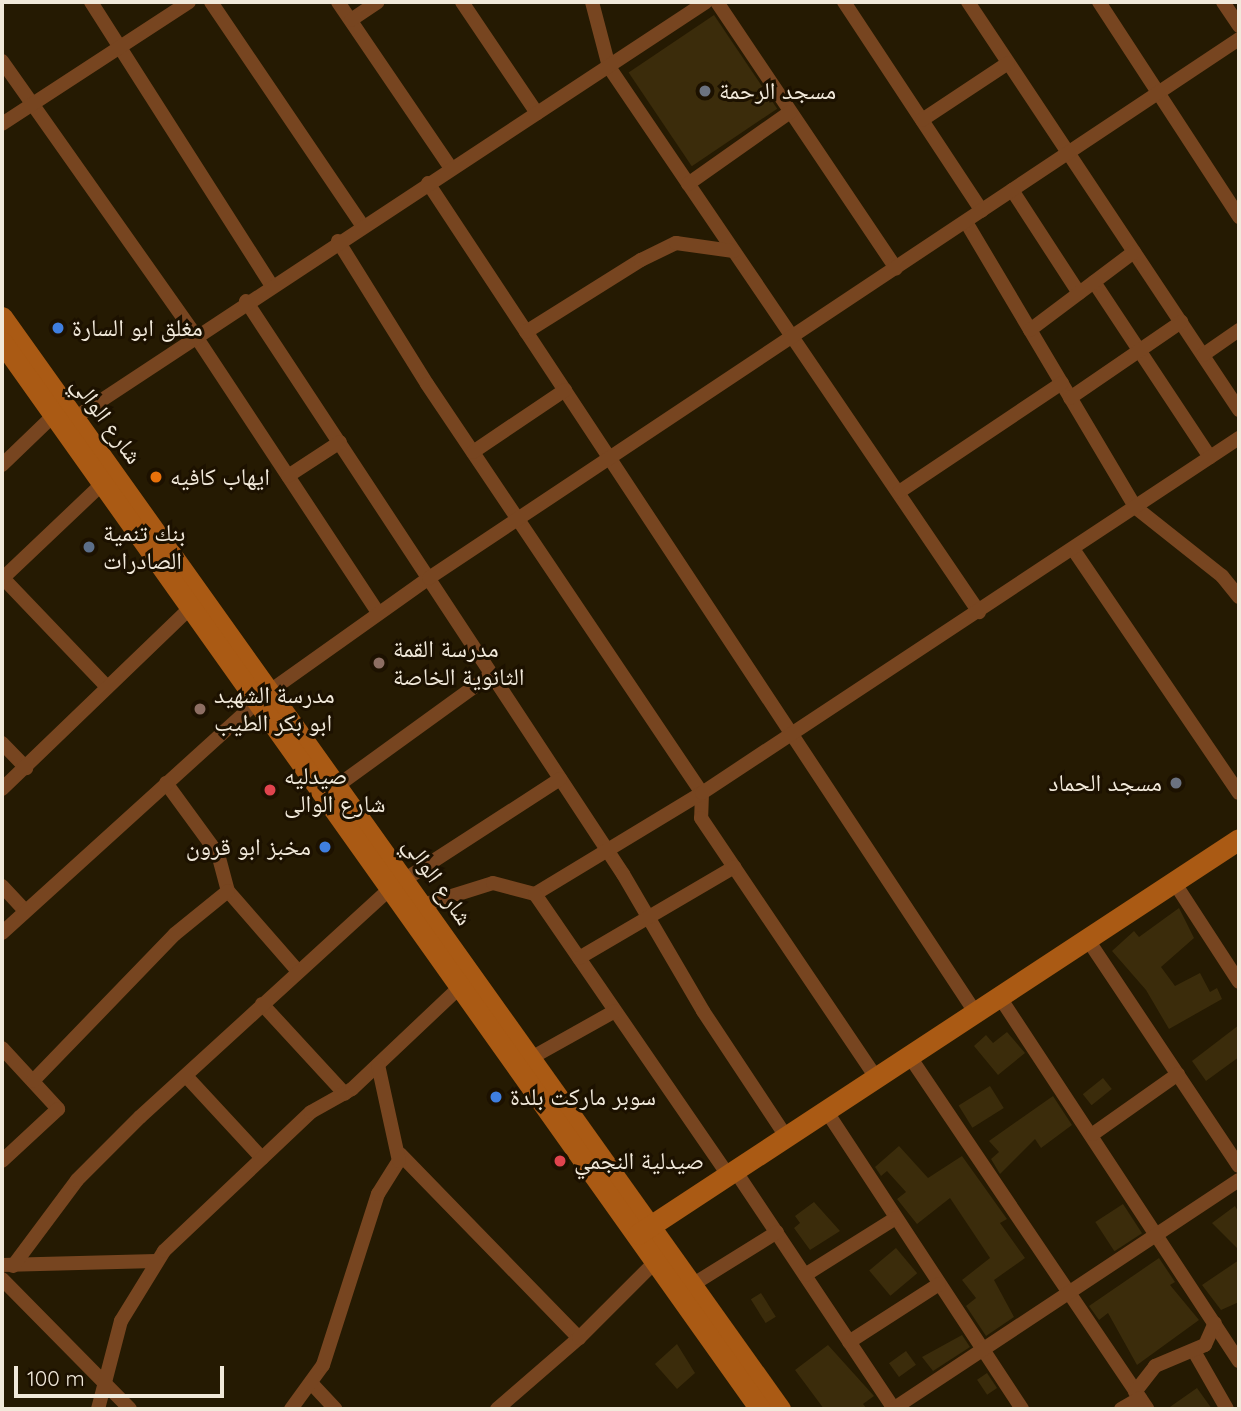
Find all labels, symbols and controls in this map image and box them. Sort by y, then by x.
place label: مسجد الرحمة [719,77,836,105]
marker: مسجد الرحمة [697,83,713,99]
place label: مغلق ابو السارة [72,314,203,342]
marker: مغلق ابو السارة [50,320,66,336]
street label: شارع الوالي [66,370,148,470]
place label: ايهاب كافيه [170,463,270,491]
marker: ايهاب كافيه [148,469,164,485]
place label: بنك تنمية الصادرات [103,519,185,575]
marker: بنك تنمية الصادرات [81,539,97,555]
place label: مدرسة القمة الثانوية الخاصة [393,635,525,691]
marker: مدرسة القمة الثانوية الخاصة [371,655,387,671]
place label: مدرسة الشهيد ابو بكر الطيب [214,681,335,737]
marker: مدرسة الشهيد ابو بكر الطيب [192,701,208,717]
place label: صيدليه شارع الوالى [284,762,385,818]
place label: مسجد الحماد [1049,769,1162,797]
marker: مسجد الحماد [1168,775,1184,791]
marker: صيدليه شارع الوالى [262,782,278,798]
street label: شارع الوالي [397,831,479,931]
place label: مخبز ابو قرون [186,833,311,861]
marker: مخبز ابو قرون [317,839,333,855]
place label: سوبر ماركت بلدة [510,1083,656,1111]
marker: سوبر ماركت بلدة [488,1089,504,1105]
place label: صيدلية النجمي [574,1147,704,1175]
marker: صيدلية النجمي [552,1153,568,1169]
scale bar [18,1352,228,1396]
text: 100 m [27,1365,85,1391]

